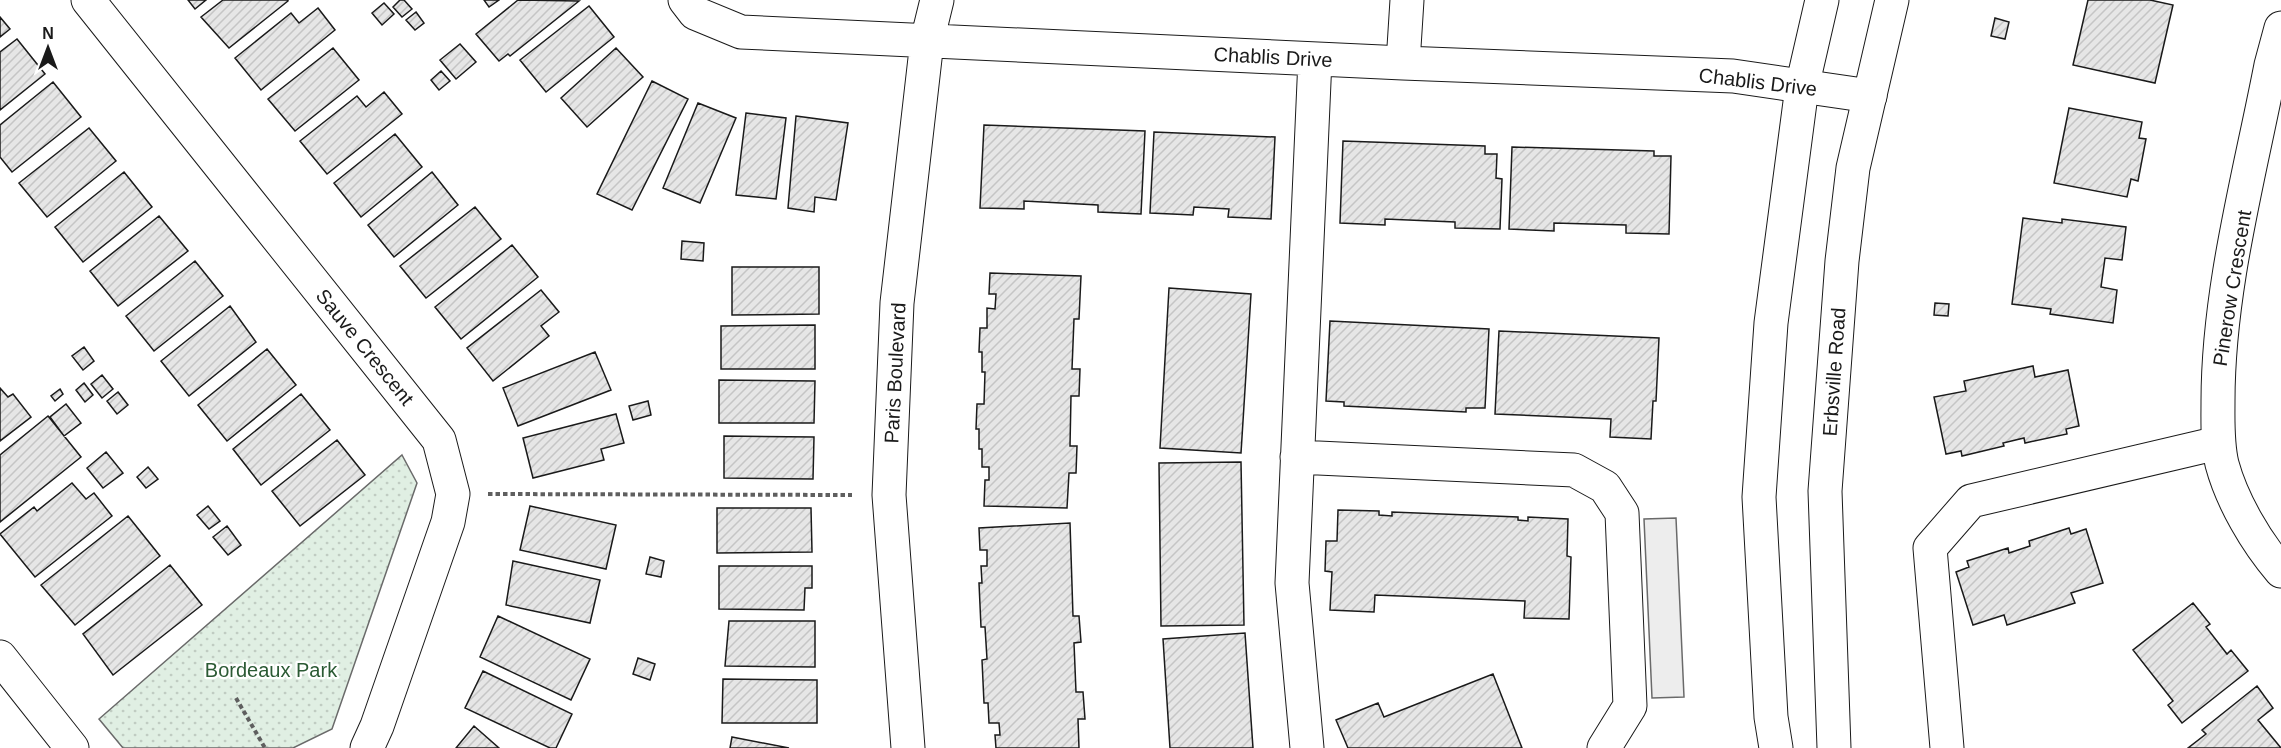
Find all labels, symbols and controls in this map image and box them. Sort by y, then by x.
north arrow [18,18,78,78]
text: N [42,25,54,42]
street label: Chablis Drive [1213,43,1333,71]
street label: Chablis Drive [1698,64,1818,100]
street label: Pinerow Crescent [2209,208,2255,368]
street label: Sauve Crescent [312,285,419,410]
street label: Paris Boulevard [880,302,910,444]
street label: Erbsville Road [1819,307,1849,437]
park label: Bordeaux Park [205,659,338,681]

